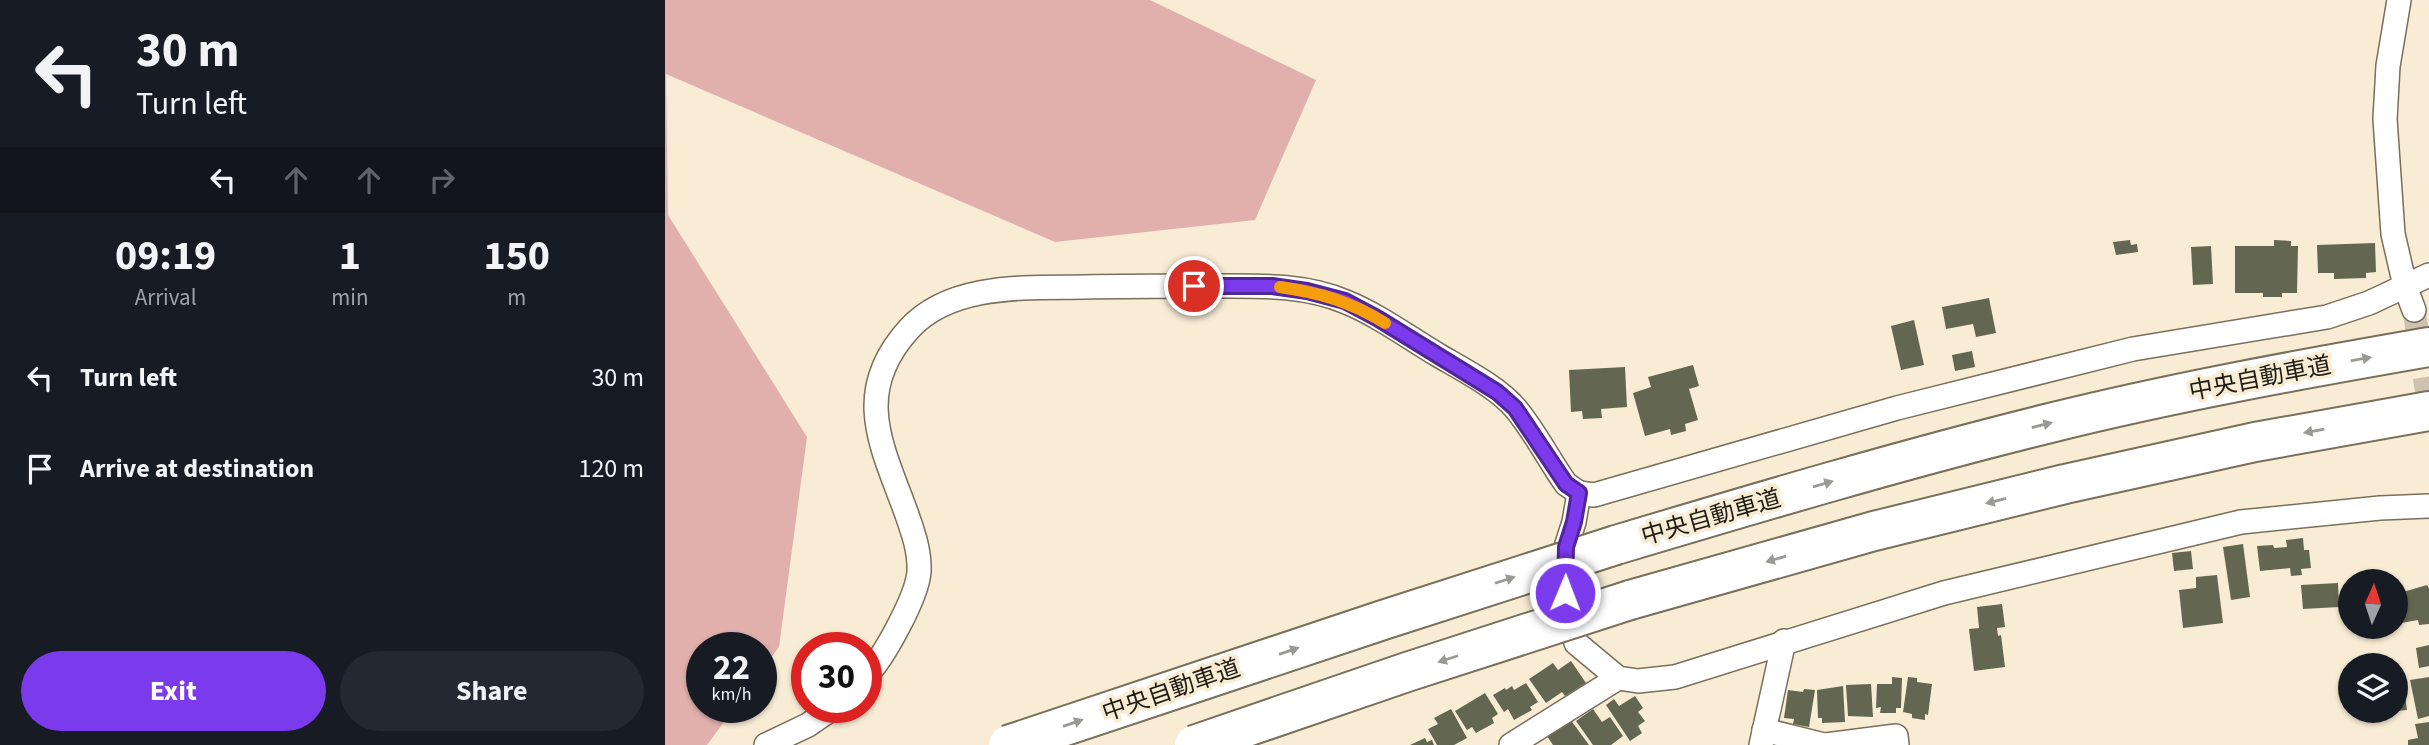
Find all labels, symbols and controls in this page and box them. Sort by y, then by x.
text: 30 m [136,16,240,86]
icon: left [21,28,112,119]
text: Turn left [136,81,247,127]
icon: left [204,161,242,199]
icon: ahead [277,161,315,199]
icon: ahead [350,161,388,199]
icon: right [423,161,461,199]
text: 09:19 [115,226,216,286]
text: 1 [339,226,361,286]
text: 150 [483,226,550,286]
pin [1164,256,1224,316]
icon: arrive [1175,267,1213,305]
text: Arrival [135,281,197,314]
text: min [331,281,369,314]
text: m [507,281,526,314]
street label: 中央自動車道 [2186,348,2334,409]
one-way arrow [2350,353,2372,364]
icon: left [21,359,59,397]
text: Turn left [80,359,177,396]
text: 30 m [591,359,644,396]
one-way arrow [2032,419,2054,430]
one-way arrow [2302,426,2324,437]
icon: arrive [21,450,59,488]
text: Arrive at destination [80,450,314,487]
text: 120 m [578,450,644,487]
one-way arrow [1812,478,1833,488]
street label: 中央自動車道 [1637,481,1785,554]
one-way arrow [1985,496,2007,507]
one-way arrow [1765,554,1787,565]
position arrow [1528,556,1602,630]
north arrow [2338,569,2408,639]
map controls [2338,569,2408,723]
one-way arrow [1495,574,1516,585]
speed limit sign: 30 [791,632,882,723]
text: 22 [713,643,750,693]
one-way arrow [1278,645,1299,656]
street label: 中央自動車道 [1097,650,1245,730]
button: Exit [21,651,326,731]
button: Share [340,651,644,731]
button: layers [2338,653,2408,723]
one-way arrow [1438,654,1459,665]
text: km/h [712,682,751,707]
one-way arrow [1063,717,1084,728]

